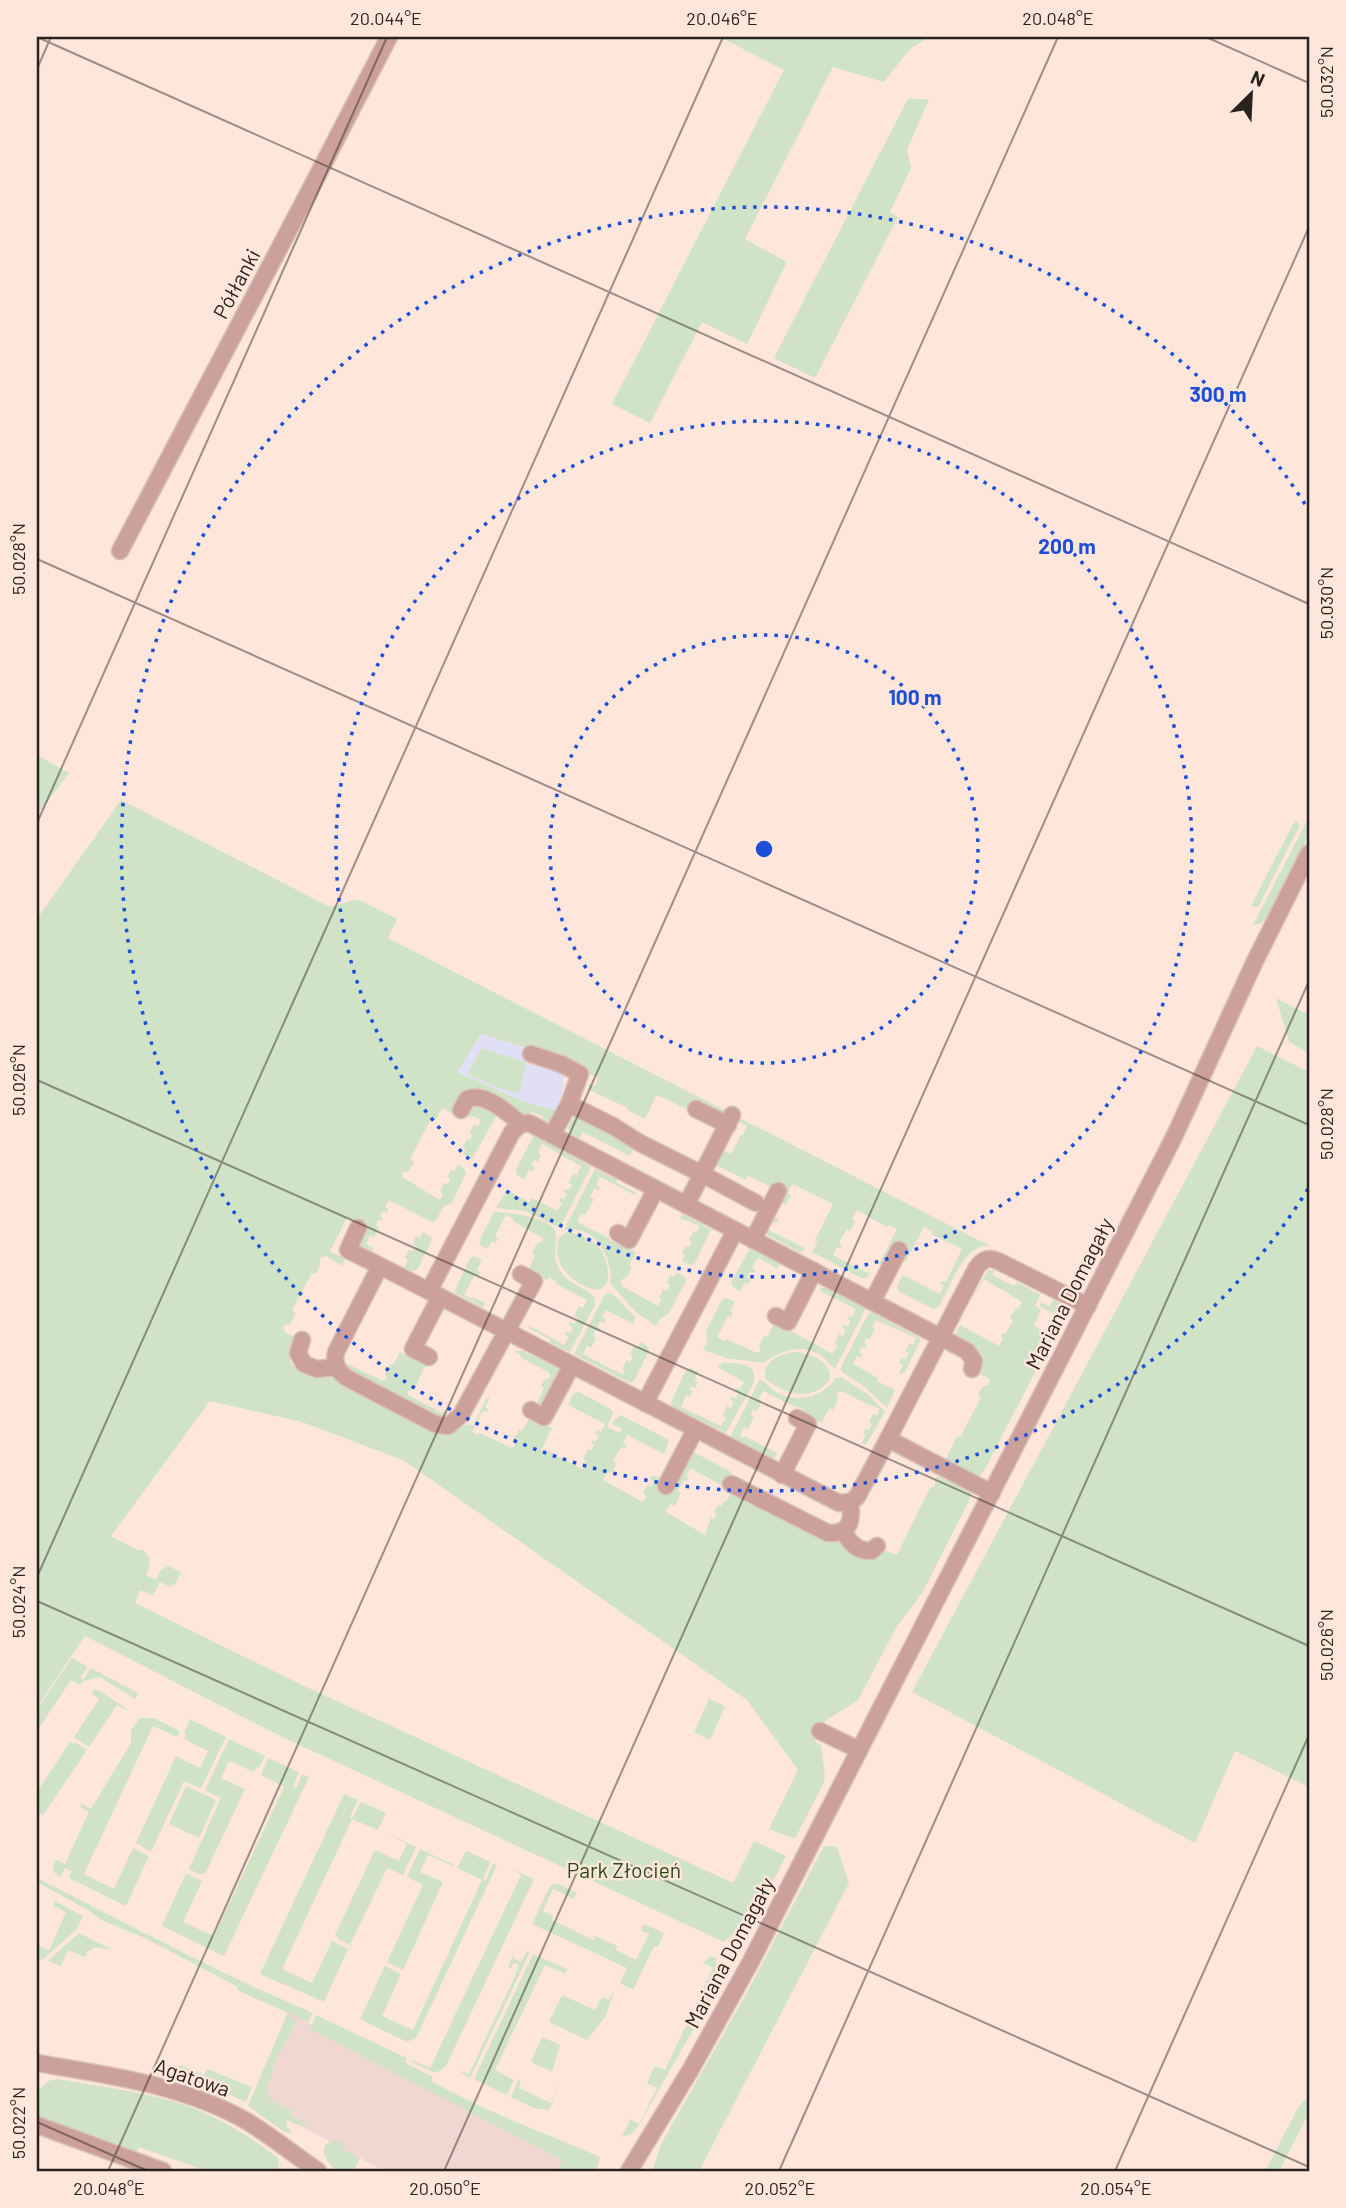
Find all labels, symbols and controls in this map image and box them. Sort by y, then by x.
text: 20.044°E [350,7,422,29]
text: 20.046°E [686,7,758,29]
text: 20.048°E [1022,7,1094,29]
text: 50.032°N [1315,46,1337,118]
north arrow [1216,60,1286,130]
text: N [1248,65,1269,91]
street label: Półłanki [207,244,264,323]
text: 300 m [1189,381,1247,406]
text: 50.028°N [7,523,29,595]
text: 200 m [1038,533,1096,558]
text: 50.030°N [1315,567,1337,639]
text: 100 m [888,684,942,709]
centre of rings [752,837,776,861]
text: 50.026°N [7,1044,29,1116]
text: 50.028°N [1315,1088,1337,1160]
street label: Mariana Domagały [1020,1213,1118,1373]
text: 50.024°N [7,1566,29,1638]
text: 50.026°N [1315,1609,1337,1681]
park label: Park Złocień [567,1857,681,1882]
street label: Mariana Domagały [678,1872,779,2032]
street label: Agatowa [151,2052,234,2101]
text: 50.022°N [7,2087,29,2159]
text: 20.048°E [73,2177,145,2199]
text: 20.050°E [409,2177,481,2199]
text: 20.052°E [744,2177,816,2199]
text: 20.054°E [1080,2177,1152,2199]

